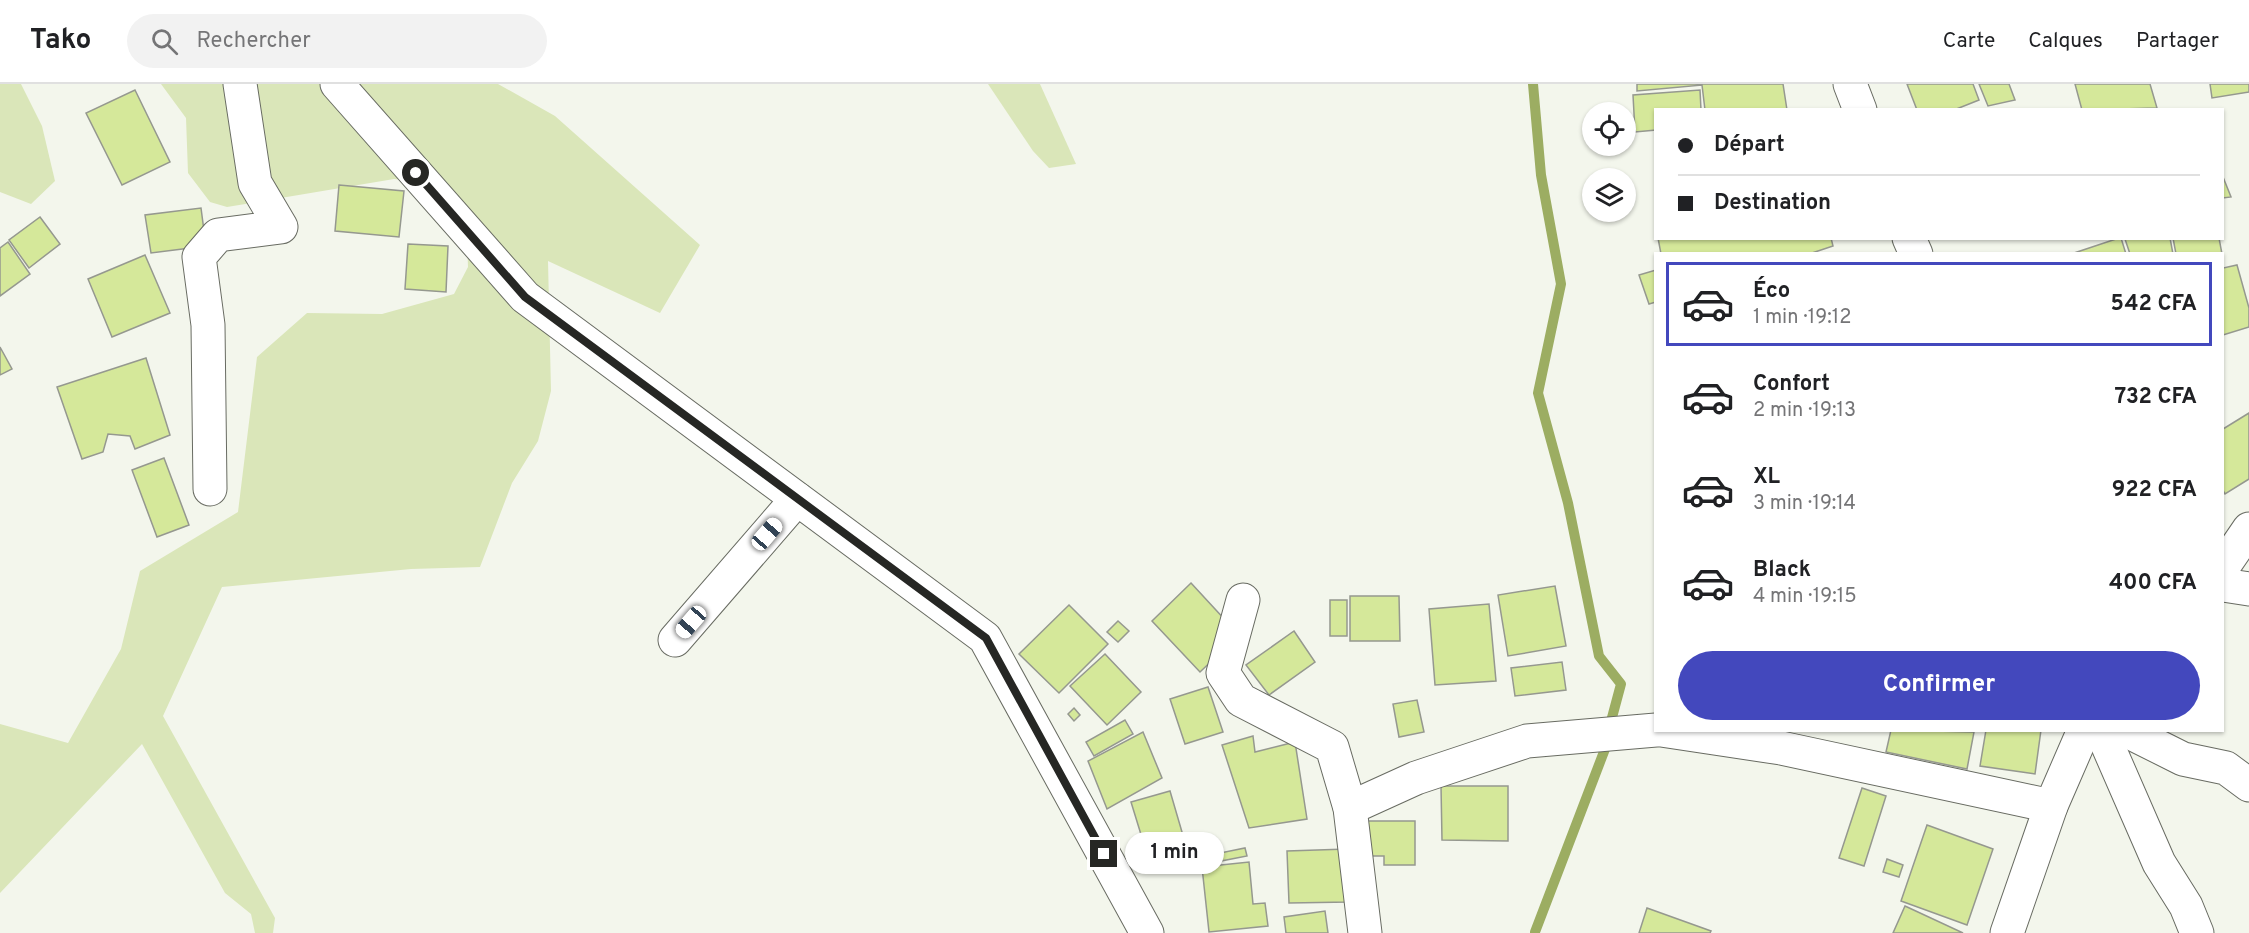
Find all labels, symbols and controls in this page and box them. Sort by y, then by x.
search box [127,14,547,68]
text: Tako [30,23,91,59]
icon: search [148,25,181,58]
text: Rechercher [196,28,311,55]
text: Carte [1943,28,1995,55]
text: Calques [2028,28,2103,55]
text: Partager [2136,28,2219,55]
map controls [1582,102,1636,222]
button: locate [1582,102,1636,156]
text: Départ [1714,132,1785,159]
route start [402,159,429,186]
button: layers [1582,168,1636,222]
text: Destination [1714,190,1831,217]
icon: car [1681,277,1735,331]
text: Éco [1753,278,1790,305]
text: 542 CFA [2111,291,2197,318]
text: 1 min · 19:12 [1753,305,1851,331]
icon: car [1681,370,1735,424]
text: Confort [1753,371,1830,398]
text: 732 CFA [2114,384,2197,411]
text: 2 min · 19:13 [1753,398,1856,424]
icon: car [1681,463,1735,517]
text: XL [1753,464,1780,491]
text: 922 CFA [2112,477,2197,504]
text: 3 min · 19:14 [1753,491,1856,517]
car [748,515,786,553]
icon: car [1681,556,1735,610]
text: Black [1753,557,1811,584]
text: 400 CFA [2109,570,2197,597]
text: 4 min · 19:15 [1753,584,1857,610]
car [672,603,710,641]
button: Confirmer [1678,651,2200,720]
callout: 1 min [1125,833,1224,875]
route end [1090,840,1117,867]
text: 1 min [1150,840,1199,866]

